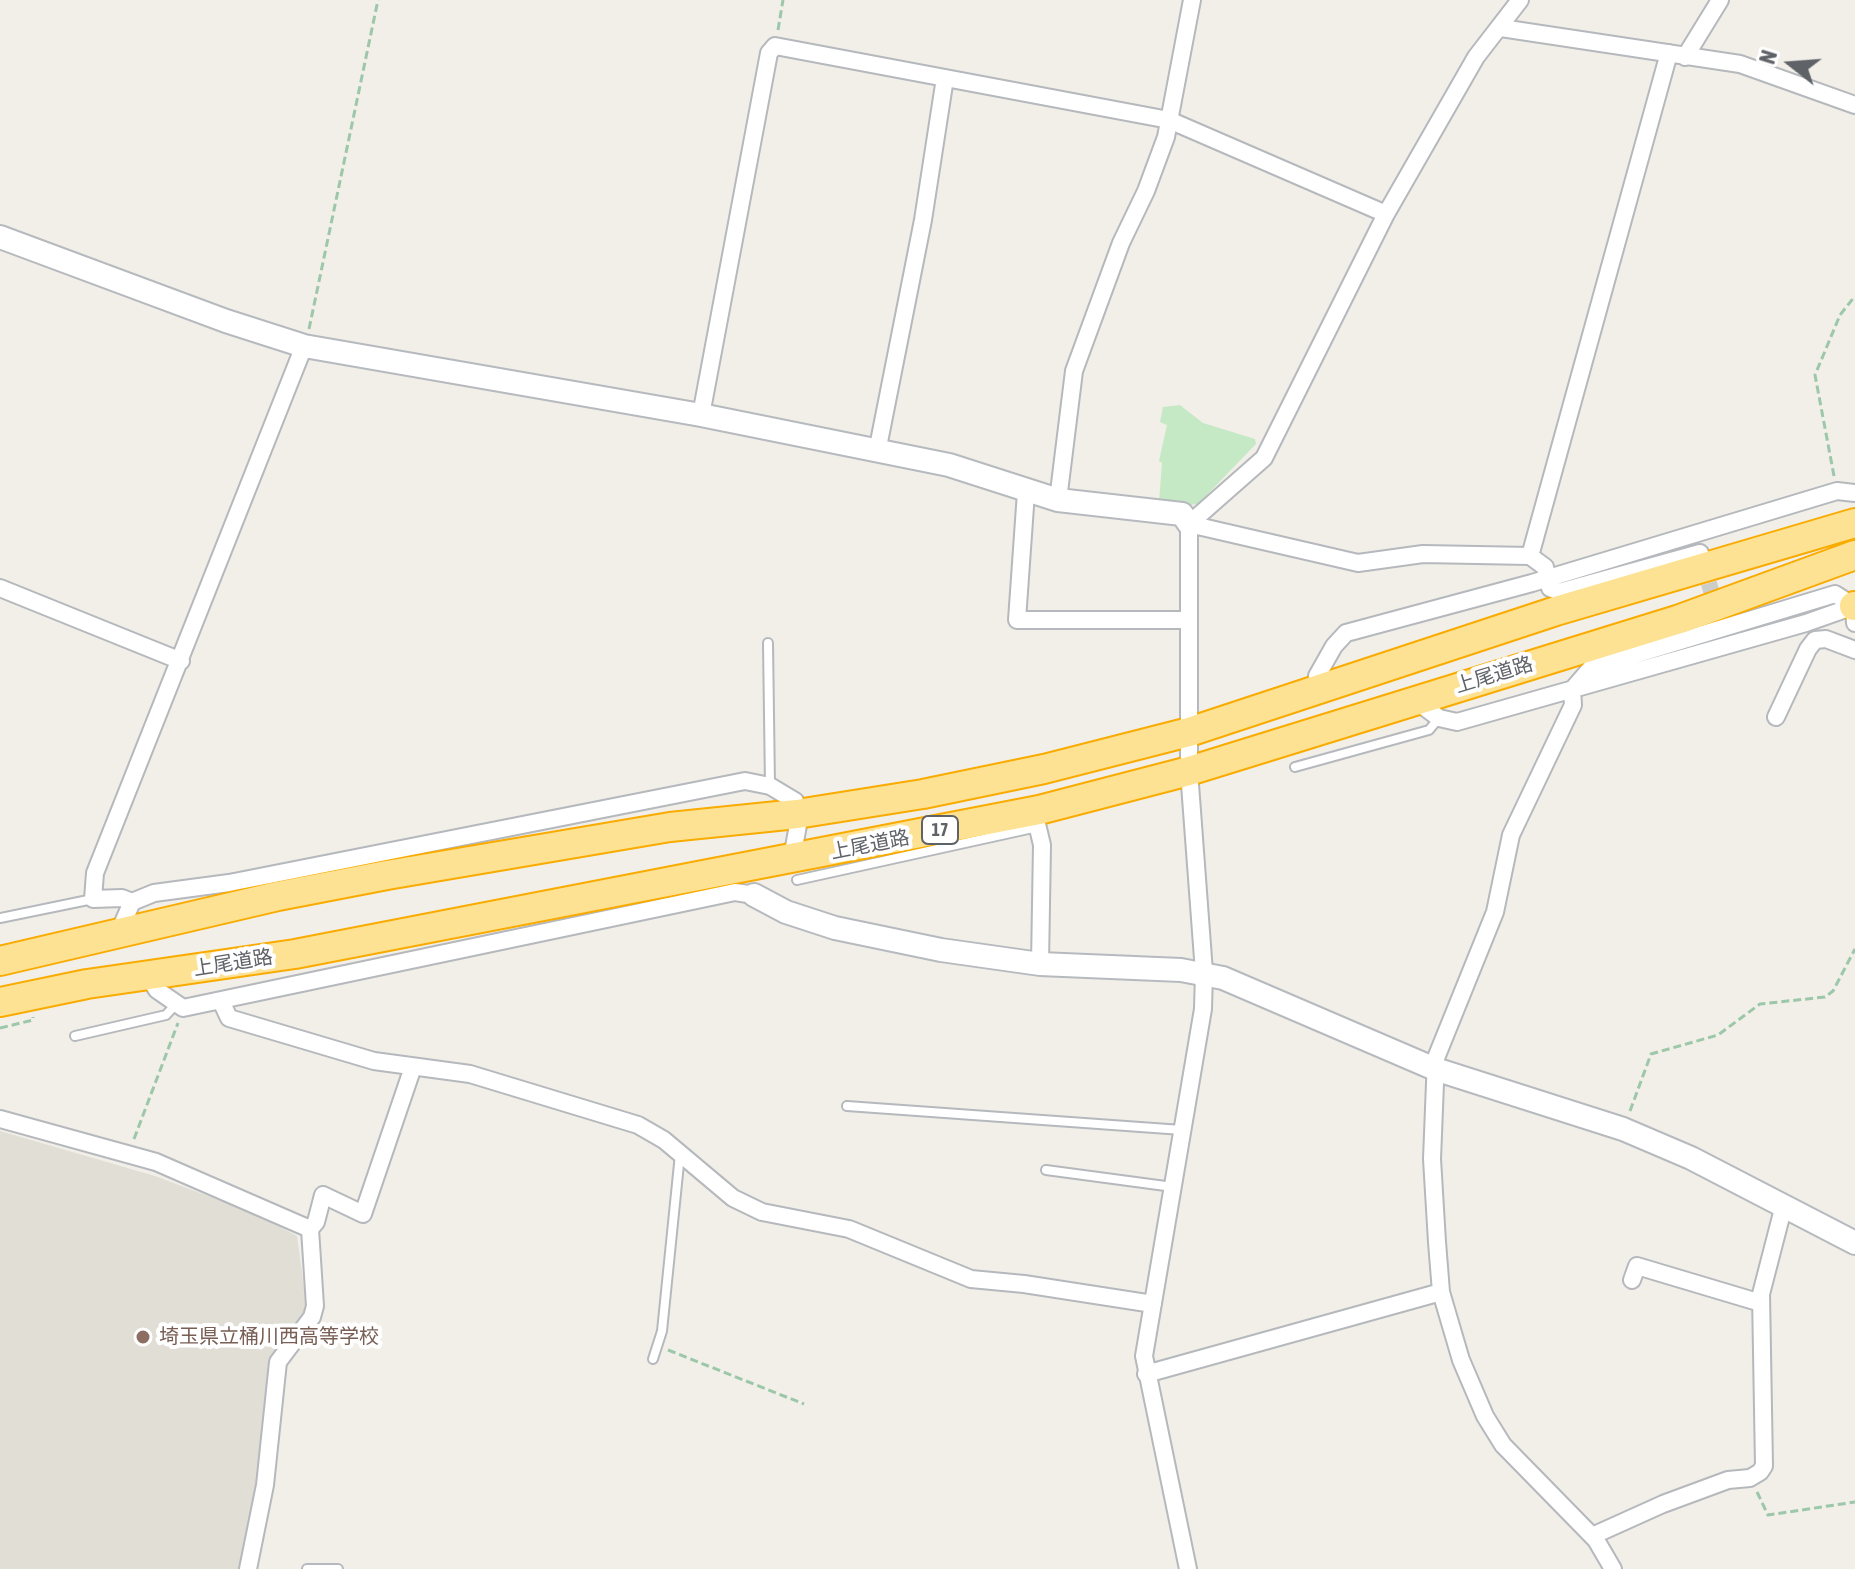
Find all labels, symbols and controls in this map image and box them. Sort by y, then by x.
north arrow [1751,24,1831,104]
text: N [1754,47,1782,67]
street label: 上尾道路 [1452,652,1536,698]
road number: 17 [922,816,958,844]
street label: 上尾道路 [828,826,912,864]
street label: 上尾道路 [192,945,274,981]
place label: 埼玉県立桶川西高等学校 [159,1325,379,1349]
marker: 埼玉県立桶川西高等学校 [134,1328,152,1346]

